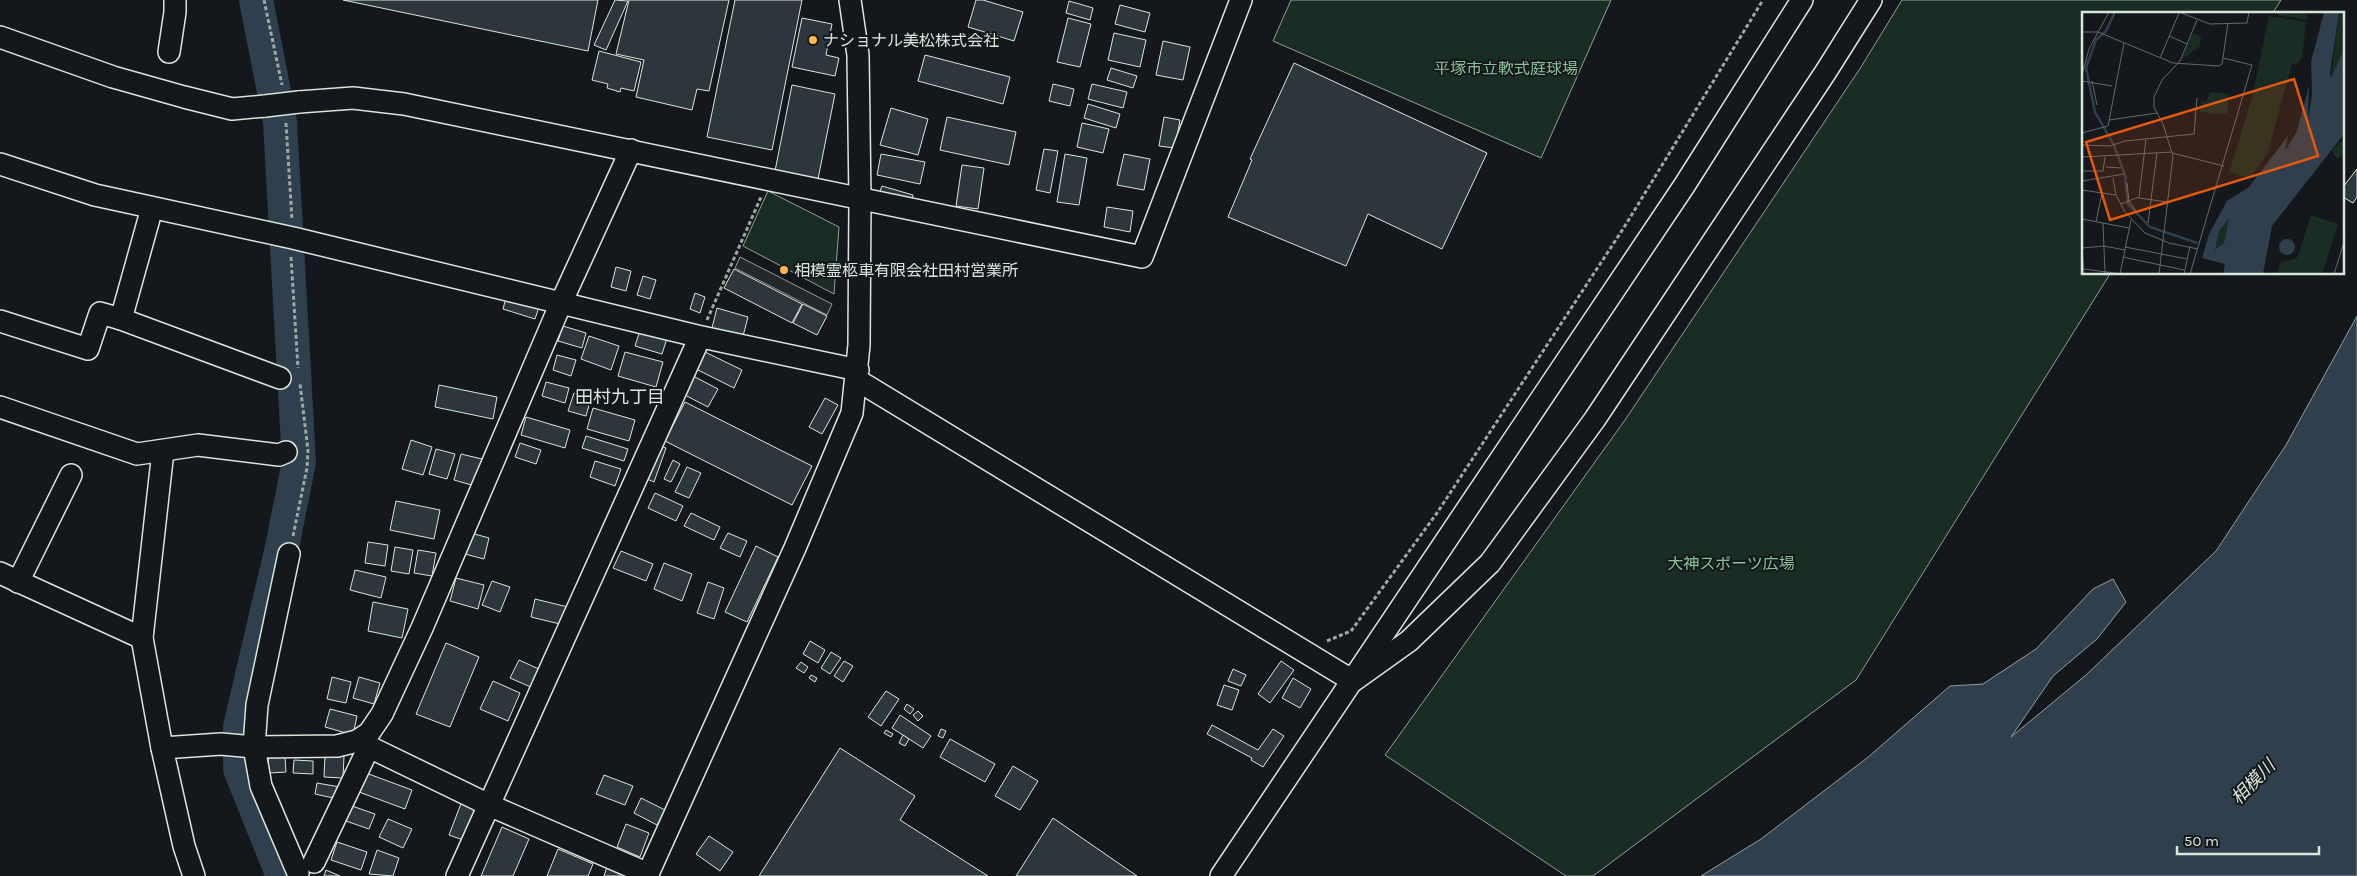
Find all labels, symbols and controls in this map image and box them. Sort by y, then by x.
inset map [2082,12,2344,275]
place label: ナショナル美松株式会社 [823,31,999,50]
marker: ナショナル美松株式会社 [807,34,819,46]
park label: 平塚市立軟式庭球場 [1434,59,1578,78]
place label: 相模霊柩車有限会社田村営業所 [794,261,1018,280]
marker: 相模霊柩車有限会社田村営業所 [778,264,790,276]
district label: 田村九丁目 [575,386,665,408]
park label: 大神スポーツ広場 [1667,554,1795,573]
water label: 相模川 [2226,753,2281,809]
scale bar [2177,824,2320,856]
text: 50 m [2184,832,2219,850]

